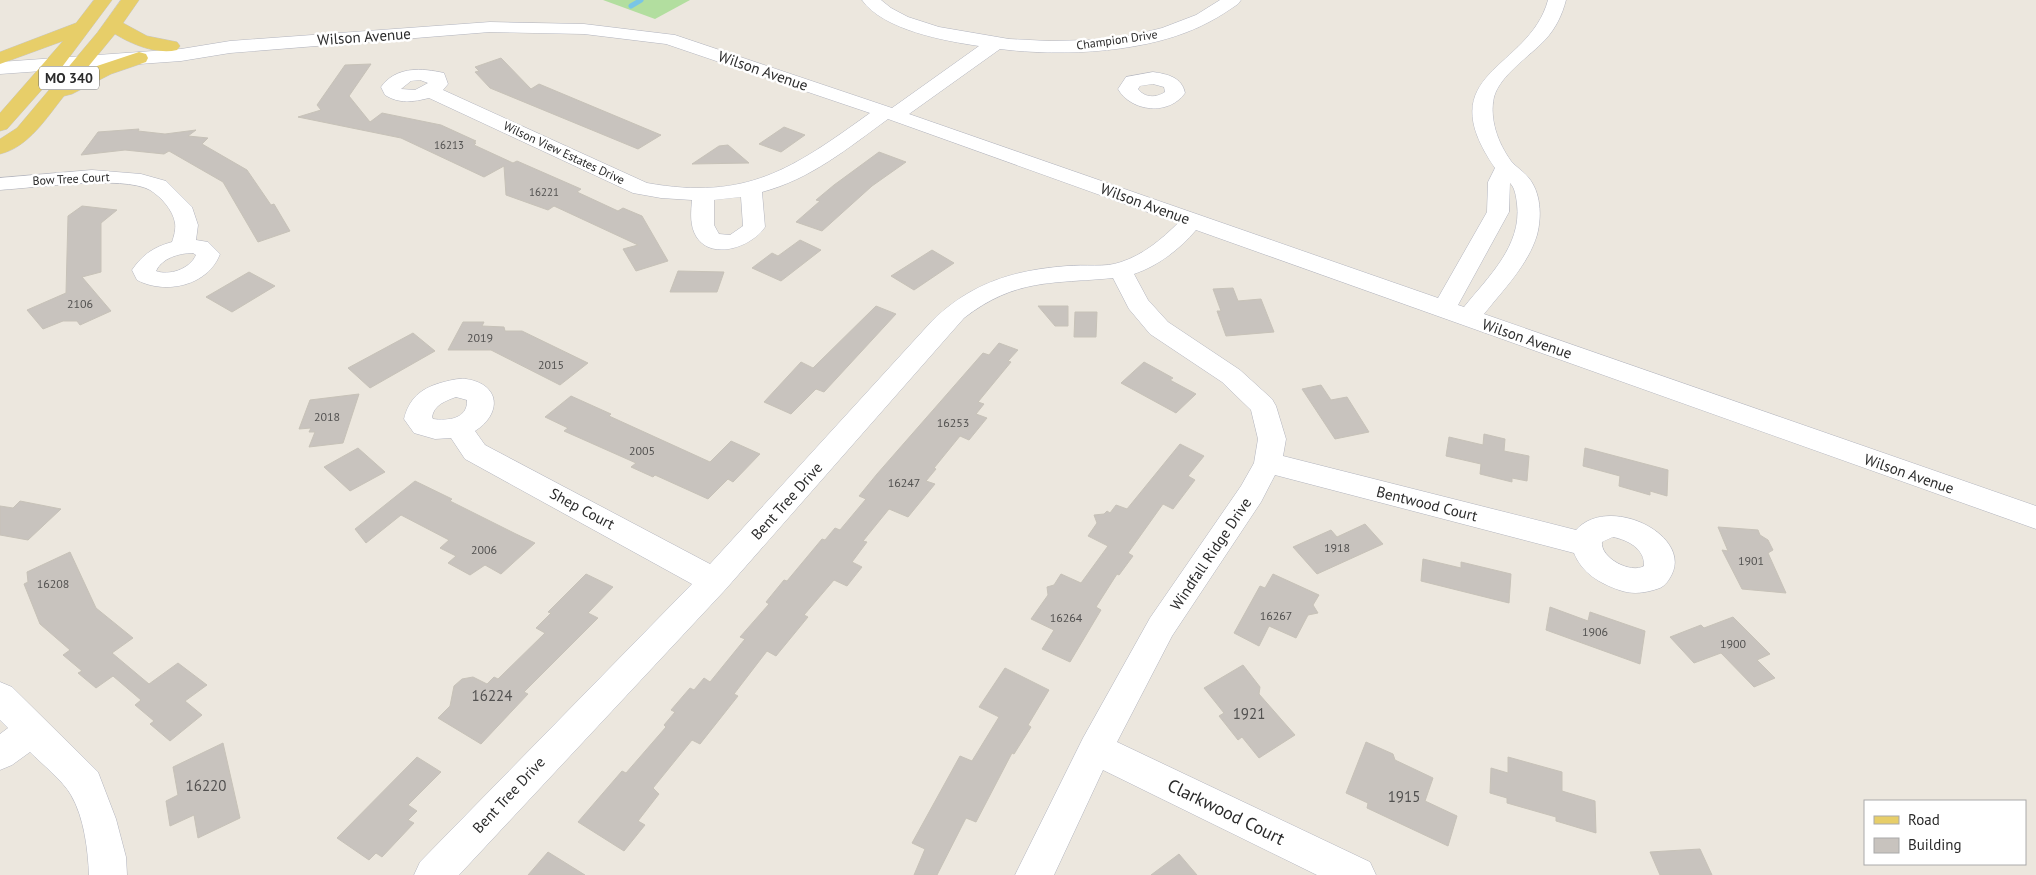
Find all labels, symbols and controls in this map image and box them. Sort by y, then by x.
street label: Wilson Avenue [317,24,411,49]
street label: Champion Drive [1075,26,1159,53]
street label: Wilson Avenue [716,46,811,95]
road number: MO 340 [39,66,99,90]
street label: Wilson View Estates Drive [501,118,627,187]
house number: 16213 [434,138,464,152]
street label: Bow Tree Court [32,169,110,188]
street label: Wilson Avenue [1098,179,1192,228]
house number: 16221 [529,185,559,199]
house number: 2106 [67,296,93,311]
street label: Wilson Avenue [1480,314,1575,363]
house number: 2019 [467,330,493,345]
house number: 2015 [538,357,564,372]
house number: 2018 [314,409,340,424]
house number: 16253 [937,415,969,430]
house number: 2005 [629,443,655,458]
street label: Wilson Avenue [1862,449,1957,498]
street label: Bent Tree Drive [747,458,826,543]
house number: 16247 [888,475,920,490]
street label: Bentwood Court [1375,482,1480,525]
street label: Shep Court [547,484,618,534]
street label: Windfall Ridge Drive [1166,494,1255,614]
house number: 1918 [1324,540,1350,555]
house number: 2006 [471,542,497,557]
house number: 1901 [1738,553,1764,568]
house number: 16208 [37,576,69,591]
house number: 16267 [1260,608,1292,623]
house number: 16264 [1050,610,1083,625]
house number: 1906 [1582,624,1608,639]
house number: 1900 [1720,636,1747,651]
house number: 16224 [472,686,512,705]
house number: 1921 [1233,704,1265,723]
street label: Bent Tree Drive [468,752,549,837]
street label: Clarkwood Court [1164,773,1289,850]
house number: 16220 [186,776,226,795]
house number: 1915 [1388,787,1420,806]
legend [1864,800,2026,865]
text: Road [1908,810,1940,829]
text: Building [1908,835,1962,854]

